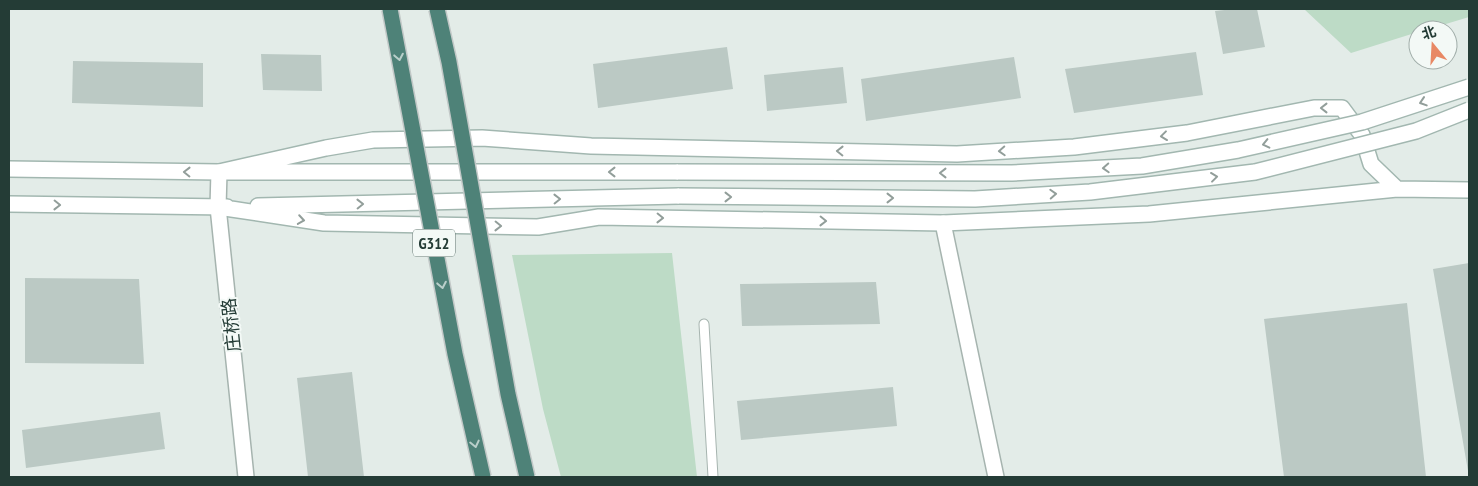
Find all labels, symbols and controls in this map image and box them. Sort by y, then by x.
north arrow [1408,20,1458,70]
text: 北 [1420,22,1438,43]
one-way arrow [393,52,404,61]
one-way arrow [1419,96,1428,106]
one-way arrow [1320,103,1328,113]
one-way arrow [1160,130,1168,141]
one-way arrow [1262,138,1271,149]
one-way arrow [836,146,844,156]
one-way arrow [998,146,1006,157]
one-way arrow [1101,163,1109,174]
one-way arrow [182,166,190,177]
one-way arrow [607,167,615,177]
one-way arrow [939,168,947,178]
one-way arrow [1210,172,1219,182]
one-way arrow [1049,188,1057,199]
one-way arrow [724,192,732,202]
one-way arrow [887,193,895,203]
one-way arrow [554,194,562,204]
one-way arrow [356,199,364,209]
one-way arrow [54,200,62,210]
one-way arrow [656,213,664,223]
one-way arrow [298,214,306,225]
one-way arrow [819,216,827,226]
one-way arrow [495,221,503,231]
road number: G312 [413,230,455,256]
one-way arrow [437,281,447,289]
street label: 庄桥路 [217,297,245,353]
one-way arrow [469,440,480,449]

